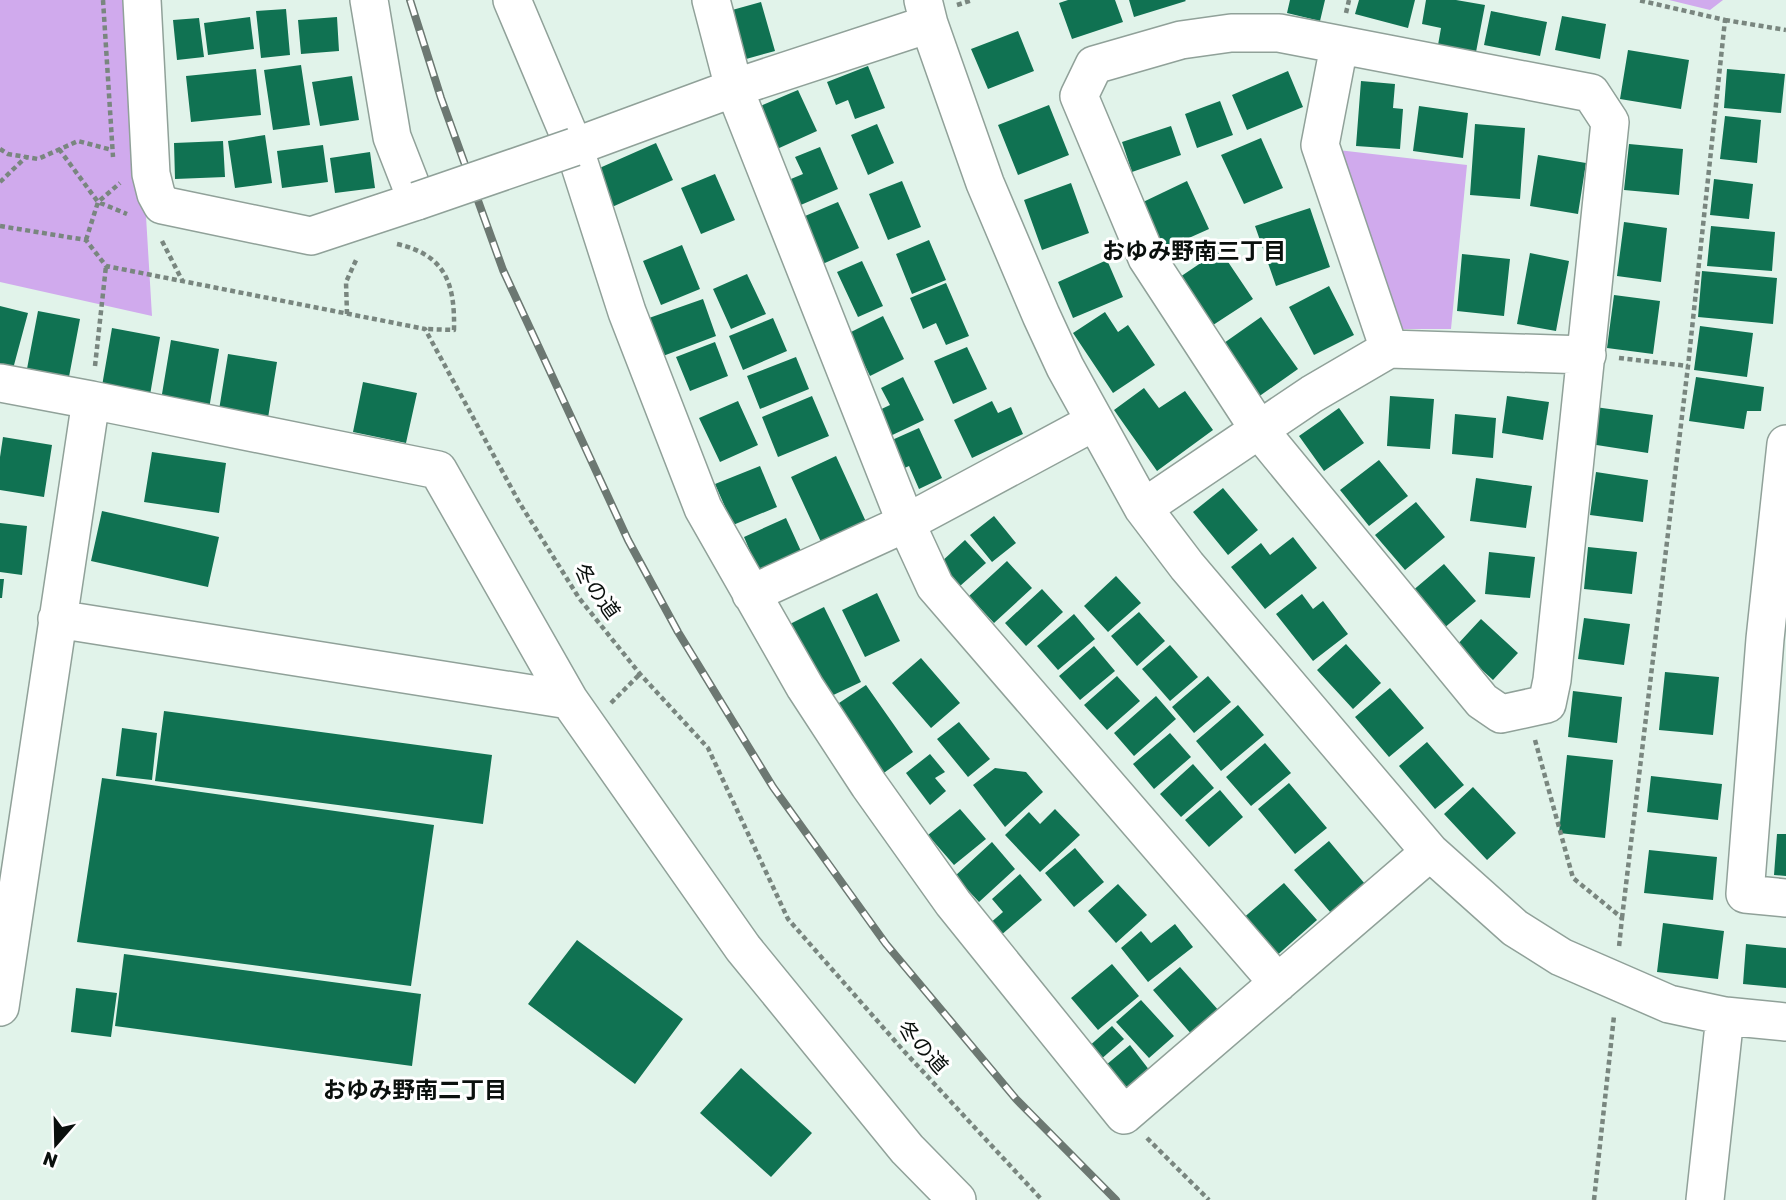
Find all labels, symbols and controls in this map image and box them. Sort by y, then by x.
district label: おゆみ野南三丁目 [1102,237,1286,265]
street label: 冬の道 [568,558,626,624]
street label: 冬の道 [893,1015,953,1079]
district label: おゆみ野南二丁目 [323,1076,507,1104]
north arrow [21,1109,91,1179]
text: N [40,1146,61,1173]

